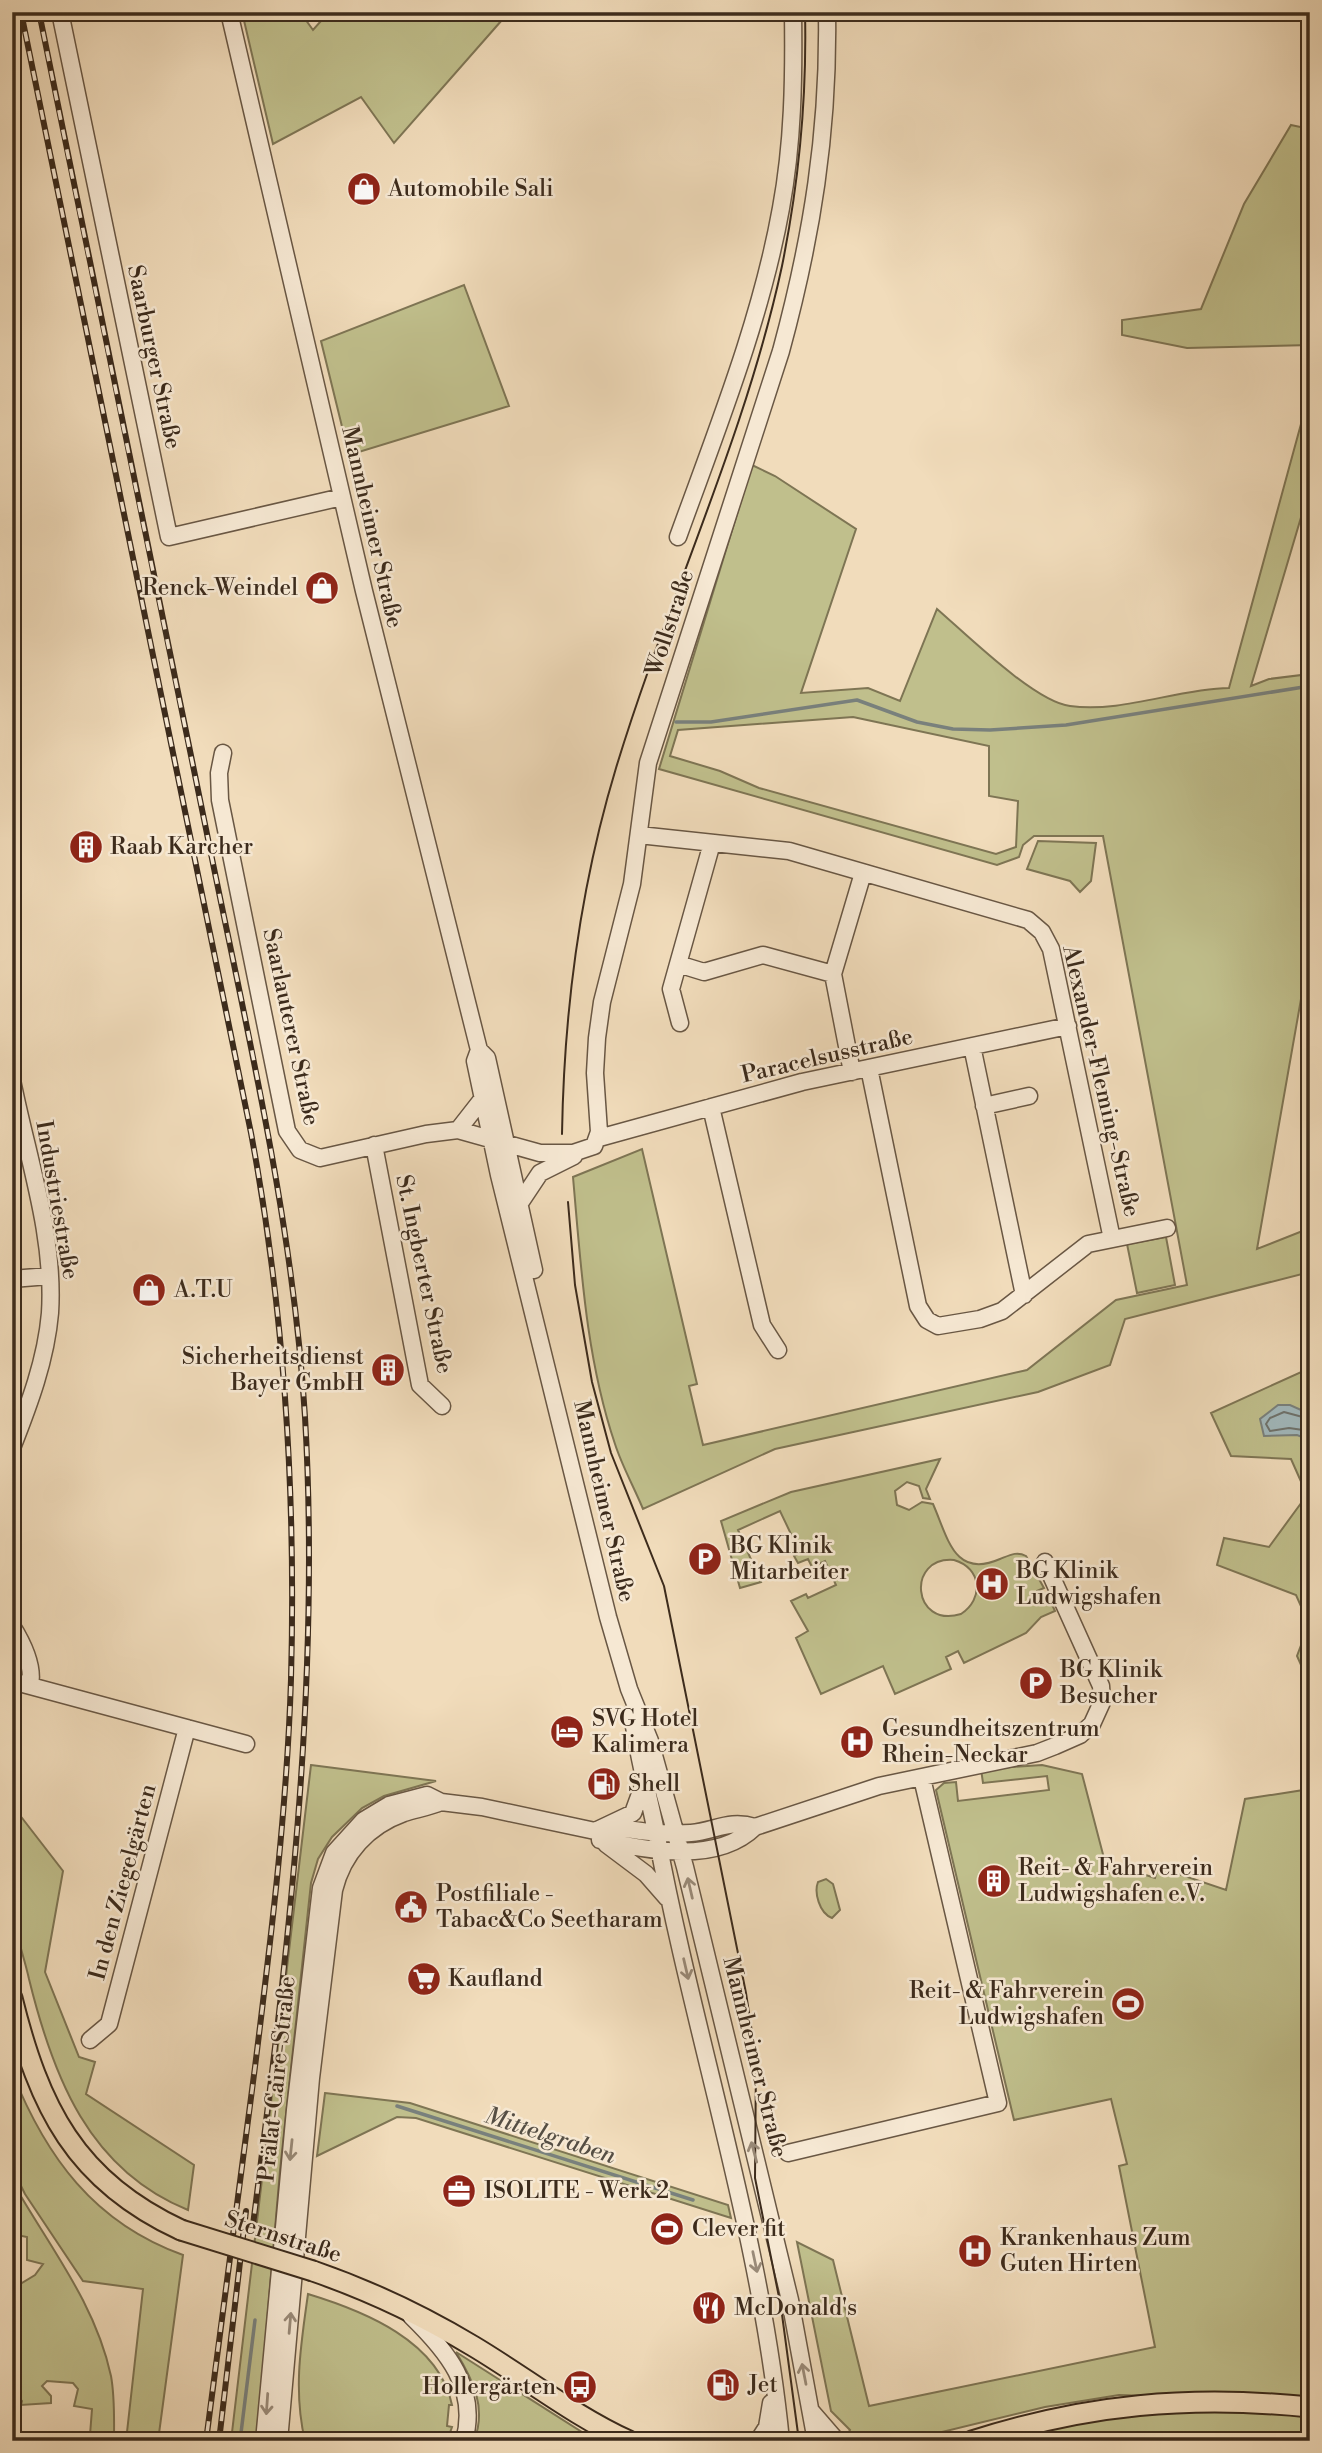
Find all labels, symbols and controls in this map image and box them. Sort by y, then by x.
shop icon: Automobile Sali [345,170,383,208]
place label: Automobile Sali [387,175,554,203]
street label: Saarburger Straße [121,262,187,452]
street label: Mannheimer Straße [335,423,409,631]
street label: Wollstraße [639,566,700,681]
shop icon: Renck-Weindel [303,569,341,607]
place label: Renck-Weindel [142,574,298,602]
building icon: Raab Karcher [67,828,105,866]
place label: Raab Karcher [110,833,253,861]
street label: Saarlauterer Straße [256,926,326,1128]
street label: Alexander-Fleming-Straße [1056,941,1146,1220]
street label: Paracelsusstraße [738,1023,916,1089]
street label: Industriestraße [29,1118,85,1282]
street label: St. Ingberter Straße [389,1172,459,1376]
shop icon: A.T.U [130,1271,168,1309]
place label: A.T.U [173,1276,233,1304]
place label: Sicherheitsdienst Bayer GmbH [182,1343,365,1397]
building icon: Sicherheitsdienst Bayer GmbH [369,1351,407,1389]
street label: Mannheimer Straße [567,1397,641,1605]
place label: BG Klinik Mitarbeiter [729,1532,849,1586]
parking icon: BG Klinik Mitarbeiter [686,1540,724,1578]
place label: BG Klinik Ludwigshafen [1015,1557,1162,1611]
hospital icon: BG Klinik Ludwigshafen [973,1565,1011,1603]
place label: BG Klinik Besucher [1059,1656,1163,1710]
parking icon: BG Klinik Besucher [1017,1664,1055,1702]
place label: SVG Hotel Kalimera [592,1705,698,1759]
hotel icon: SVG Hotel Kalimera [548,1713,586,1751]
place label: Gesundheitszentrum Rhein-Neckar [882,1715,1100,1769]
hospital icon: Gesundheitszentrum Rhein-Neckar [838,1723,876,1761]
fuel station icon: Shell [585,1765,623,1803]
place label: Shell [628,1770,680,1798]
street label: In den Ziegelgärten [83,1781,163,1983]
place label: Reit- & Fahrverein Ludwigshafen e.V. [1018,1854,1213,1908]
building icon: Reit- & Fahrverein Ludwigshafen e.V. [975,1862,1013,1900]
one-way arrow [683,1877,697,1900]
place label: Postfiliale - Tabac&Co Seetharam [436,1880,663,1934]
public building icon: Postfiliale - Tabac&Co Seetharam [392,1888,430,1926]
street label: Mannheimer Straße [716,1954,794,2160]
one-way arrow [680,1957,693,1980]
supermarket icon: Kaufland [405,1960,443,1998]
place label: Kaufland [448,1965,543,1993]
street label: Prälat-Caire-Straße [252,1975,302,2183]
place label: Reit- & Fahrverein Ludwigshafen [909,1977,1104,2031]
sports icon: Reit- & Fahrverein Ludwigshafen [1109,1985,1147,2023]
water label: Mittelgraben [481,2101,620,2171]
one-way arrow [285,2138,298,2160]
one-way arrow [747,2141,760,2163]
office icon: ISOLITE - Werk 2 [440,2172,478,2210]
place label: ISOLITE - Werk 2 [484,2177,669,2205]
street label: Sternstraße [221,2205,345,2269]
sports icon: Clever fit [648,2210,686,2248]
place label: Clever fit [692,2215,785,2243]
place label: Krankenhaus Zum Guten Hirten [1000,2224,1191,2278]
hospital icon: Krankenhaus Zum Guten Hirten [956,2232,994,2270]
one-way arrow [749,2250,763,2273]
restaurant icon: McDonald's [690,2289,728,2327]
place label: McDonald's [734,2294,857,2322]
one-way arrow [284,2312,297,2334]
one-way arrow [797,2363,810,2385]
fuel station icon: Jet [704,2366,742,2404]
bus stop icon: Hollergärten [561,2368,599,2406]
place label: Jet [747,2371,778,2399]
place label: Hollergärten [422,2373,556,2401]
one-way arrow [260,2392,273,2414]

